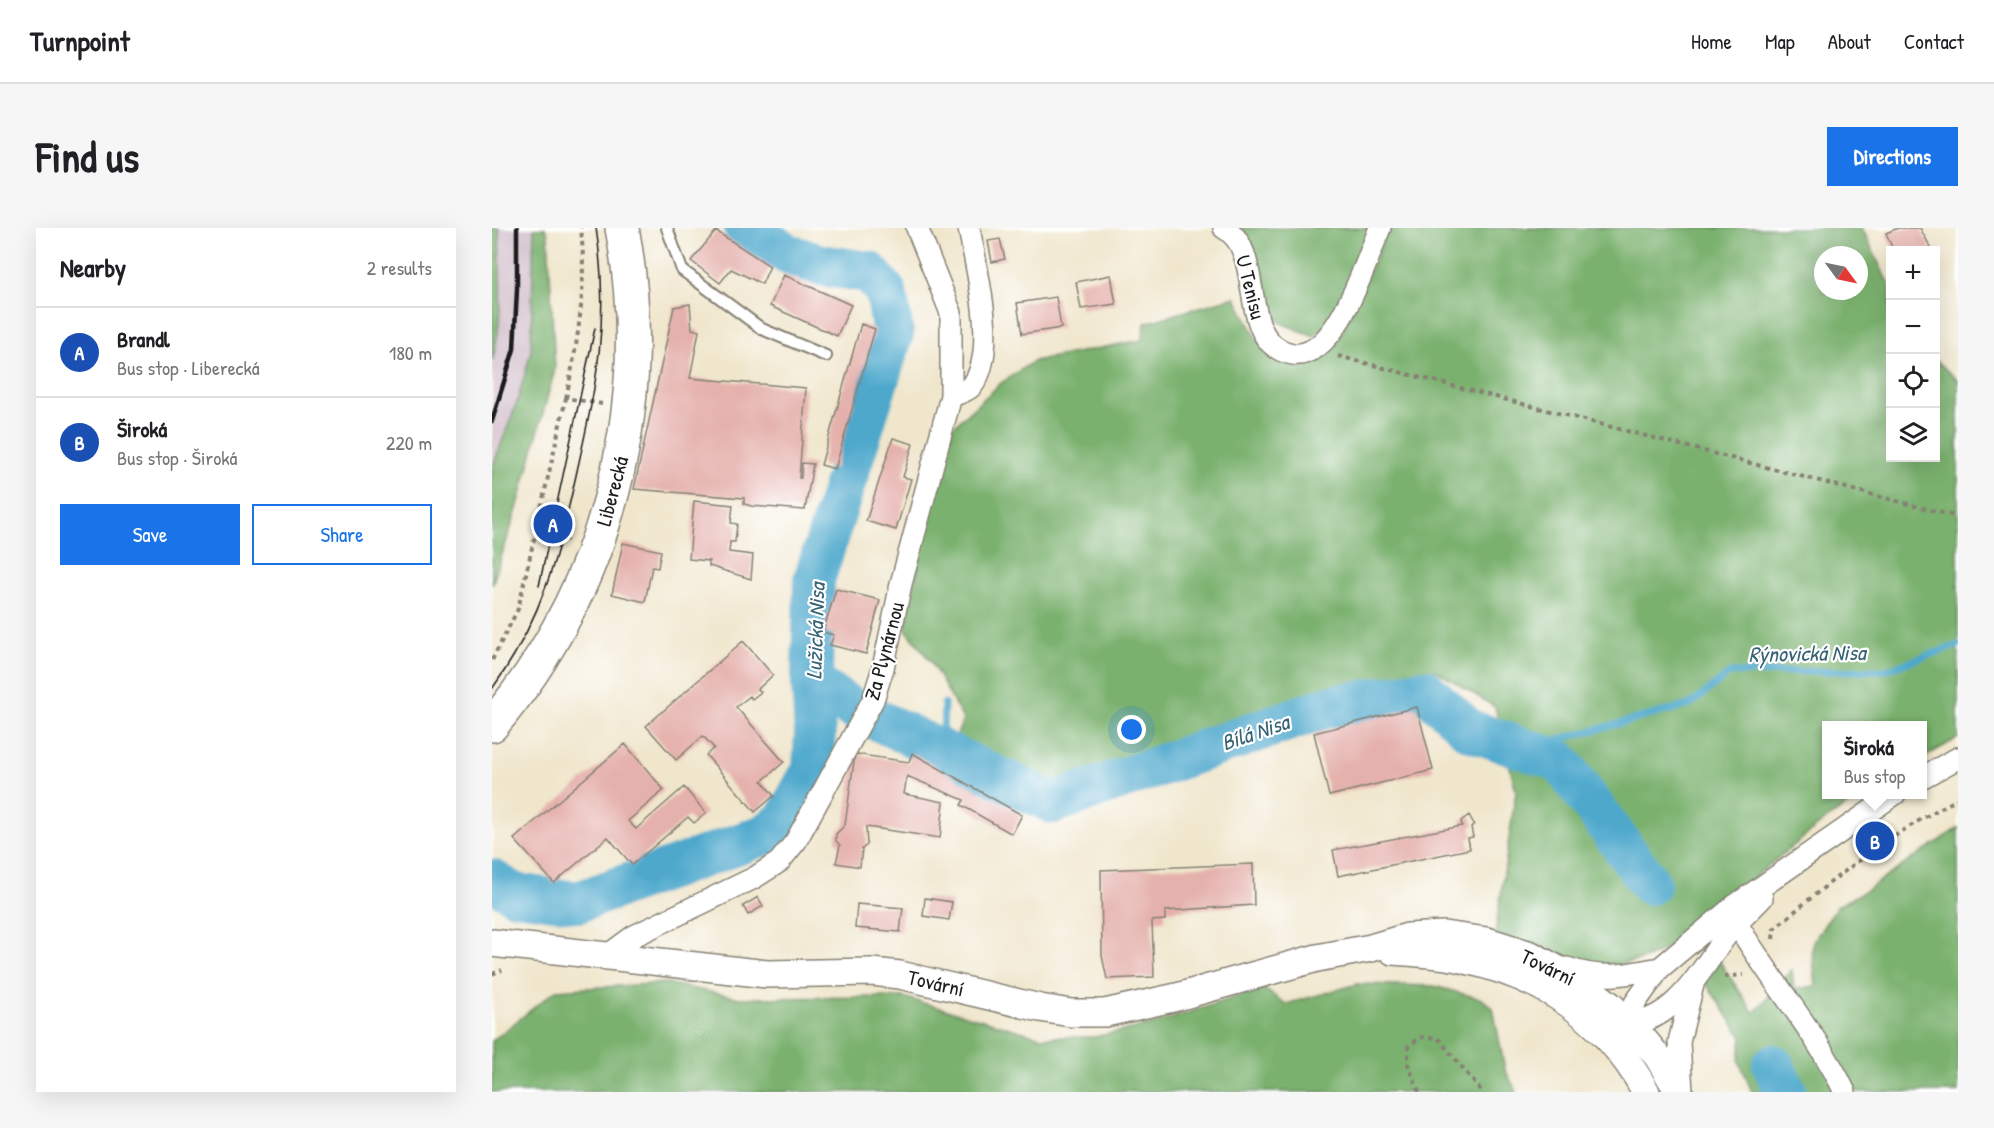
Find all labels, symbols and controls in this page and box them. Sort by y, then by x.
text: Turnpoint [30,22,130,60]
text: Home [1691,27,1732,56]
text: Map [1765,27,1795,56]
text: About [1828,27,1871,56]
text: Contact [1904,27,1964,56]
button: Directions [1827,127,1958,186]
text: Find us [36,128,139,185]
north arrow [1814,246,1868,300]
map controls [1886,246,1940,462]
button: + [1886,246,1940,300]
text: Nearby [60,250,126,285]
street label: U Tenisu [1229,252,1273,323]
text: 2 results [367,254,432,281]
button: − [1886,300,1940,354]
text: Brandl [117,324,170,354]
text: A [75,339,84,366]
text: 180 m [389,339,432,366]
text: Bus stop · Liberecká [117,354,260,381]
button: locate [1886,354,1940,408]
button: layers [1886,408,1940,462]
text: Široká [117,414,167,444]
text: B [74,429,85,456]
text: 220 m [386,429,432,456]
text: Bus stop · Široká [117,444,237,471]
street label: Liberecká [589,453,635,529]
pin: A [534,502,572,546]
button: Save [60,504,240,565]
button: Share [252,504,432,565]
water label: Lužická Nisa [798,580,832,680]
street label: Za Plynárnou [857,598,911,703]
water label: Rýnovická Nisa [1748,637,1868,669]
water label: Bílá Nisa [1217,706,1295,757]
your location [1117,715,1146,744]
popup [1822,721,1927,799]
text: Široká [1844,732,1894,762]
text: Bus stop [1844,762,1905,789]
pin: B [1856,818,1894,864]
street label: Tovární [1516,941,1580,993]
street label: Tovární [905,962,967,1004]

